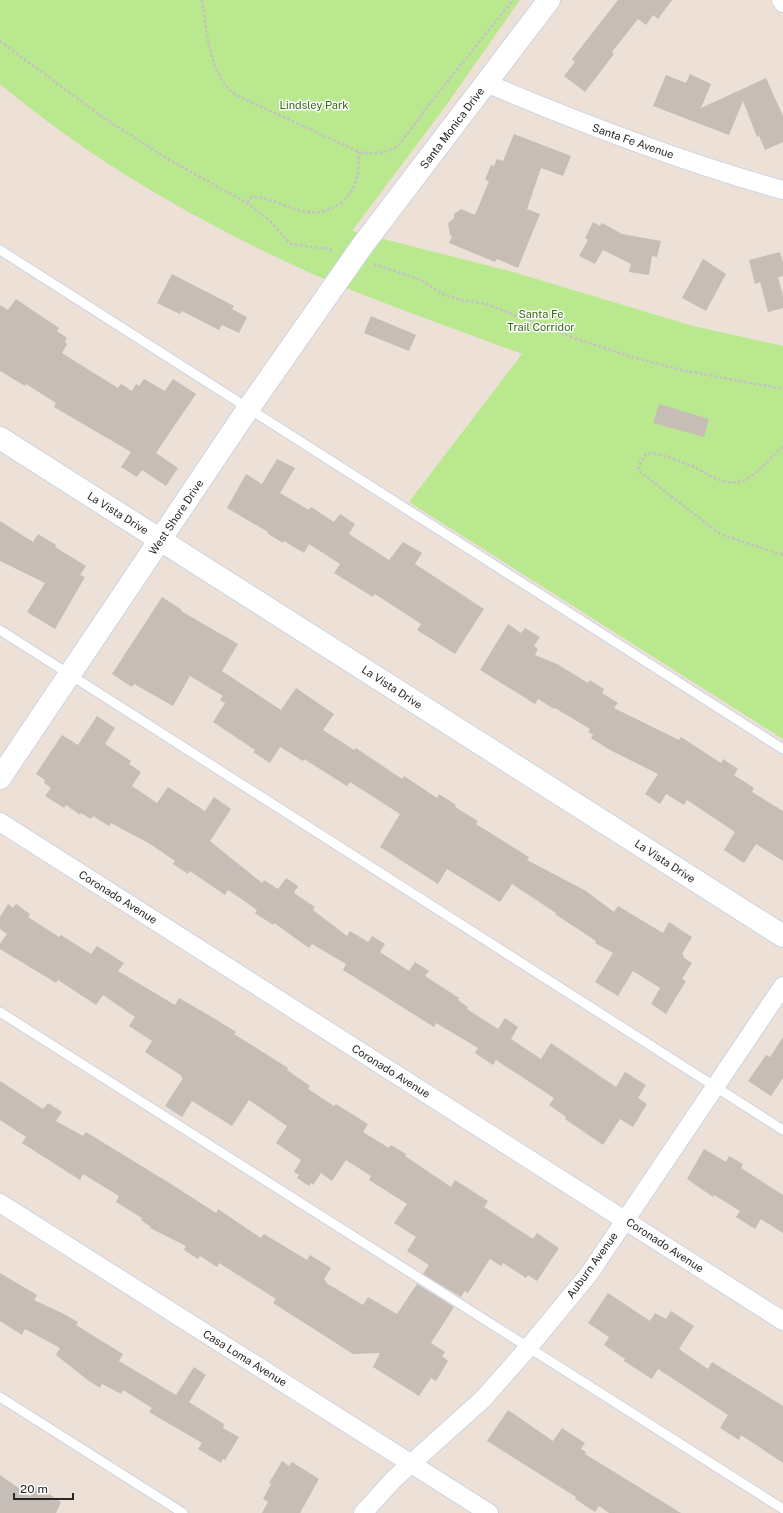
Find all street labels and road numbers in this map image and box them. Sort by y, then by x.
street label: Santa Monica Drive [418,85,486,171]
street label: Santa Fe Avenue [591,121,675,161]
street label: West Shore Drive [146,477,206,557]
street label: La Vista Drive [85,489,151,537]
street label: La Vista Drive [360,663,424,711]
street label: La Vista Drive [633,837,697,885]
street label: Coronado Avenue [77,868,159,926]
street label: Coronado Avenue [350,1042,432,1100]
street label: Coronado Avenue [624,1216,706,1274]
street label: Auburn Avenue [564,1230,620,1300]
street label: Casa Loma Avenue [201,1327,289,1389]

